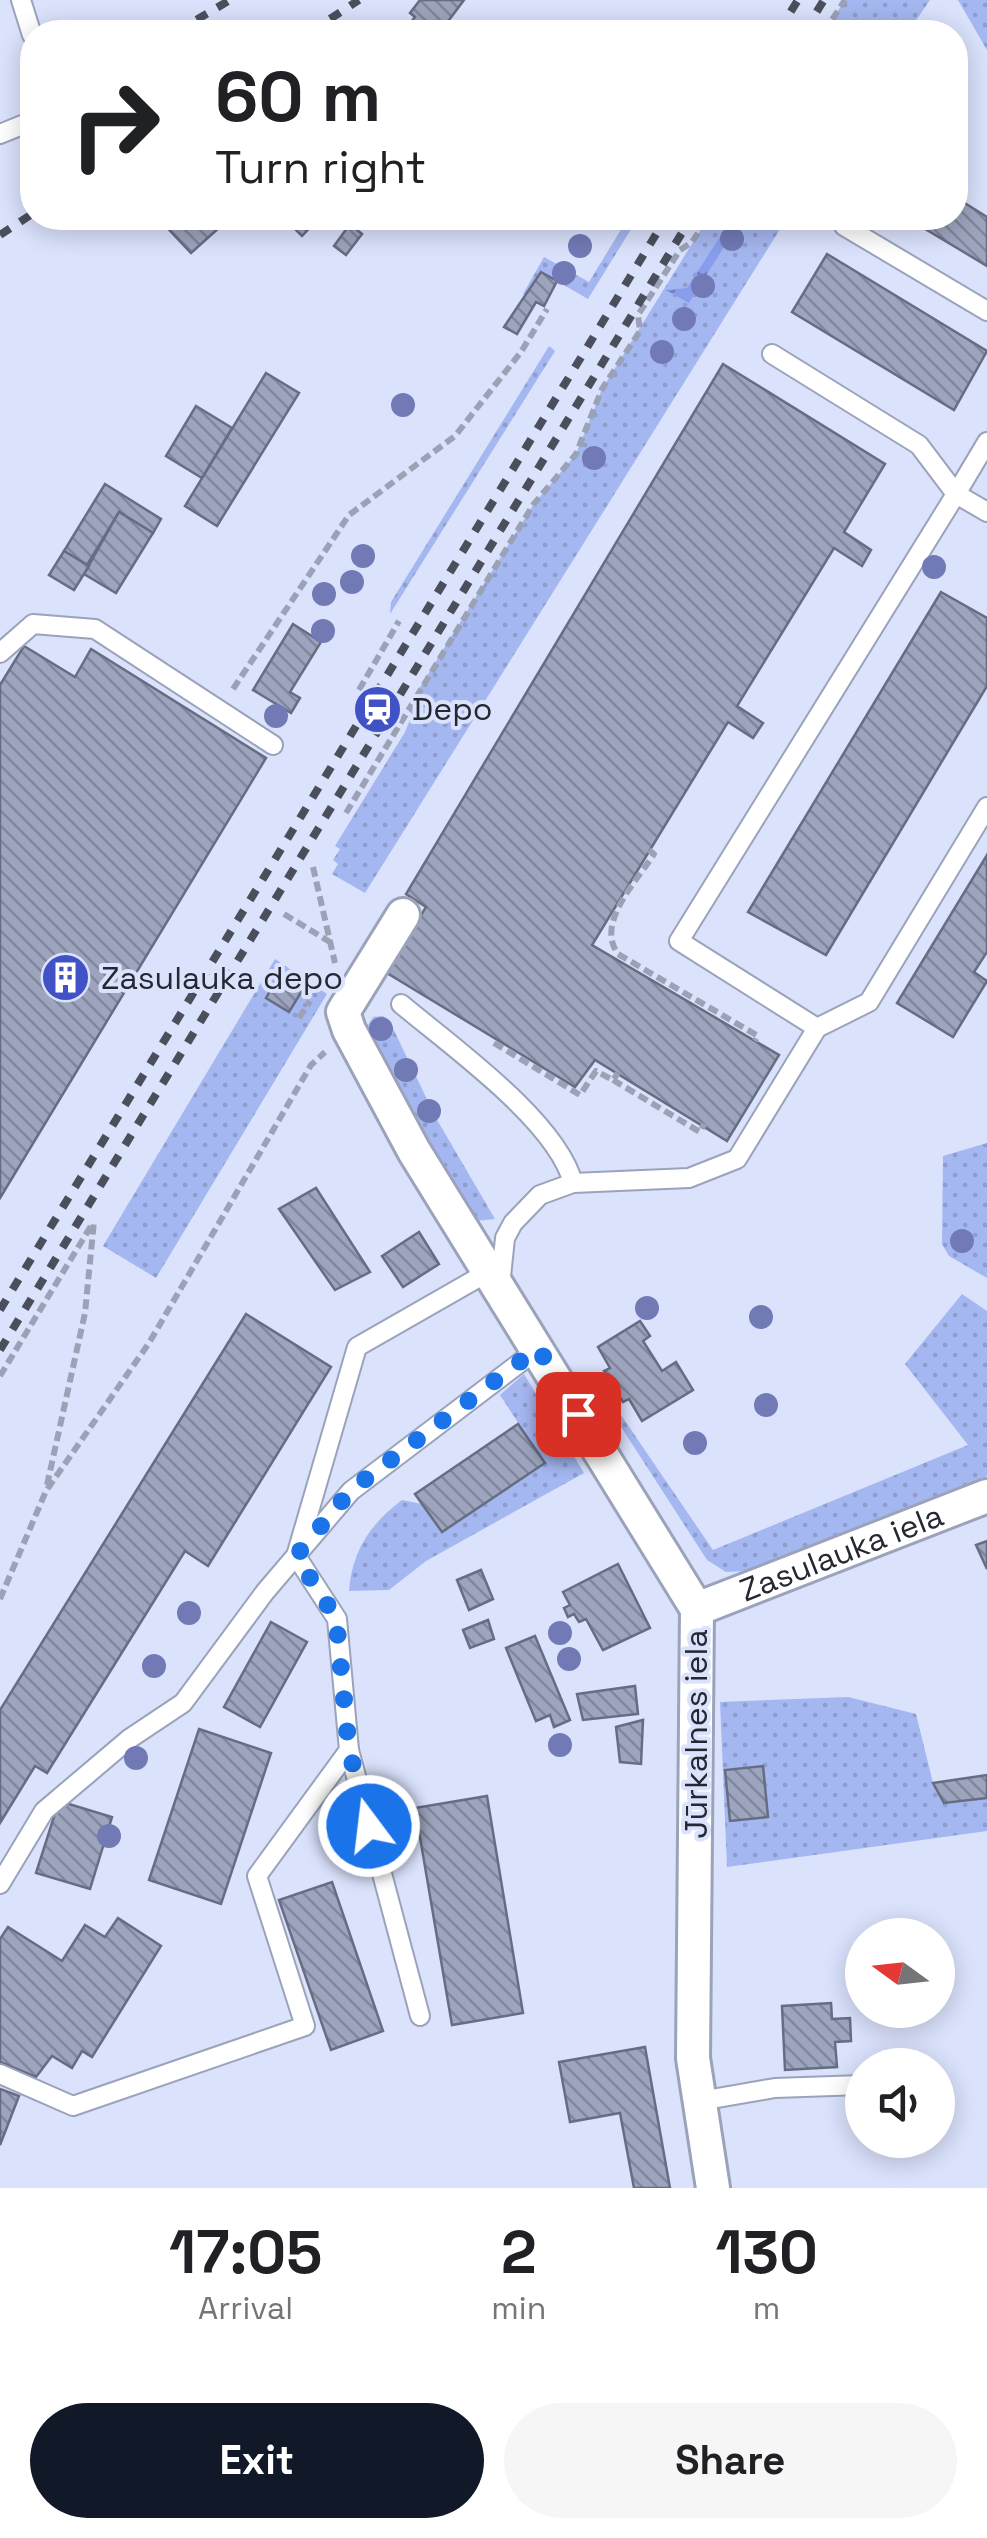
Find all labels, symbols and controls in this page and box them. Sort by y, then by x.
text: 60 m [215,52,381,141]
icon: right [50,60,180,190]
text: Turn right [215,139,426,196]
station icon: Depo [351,683,403,735]
place label: Depo [412,689,493,729]
building icon: Zasulauka depo [40,952,92,1004]
place label: Zasulauka depo [101,958,343,998]
pin [536,1372,621,1457]
icon: arrive [551,1387,606,1442]
street label: Zasulauka iela [734,1495,949,1610]
street label: Jūrkalnes iela [676,1629,716,1839]
position arrow [317,1774,421,1878]
north arrow [845,1918,955,2028]
map controls [845,1918,955,2158]
button: sound [845,2048,955,2158]
text: 17:05 [169,2214,322,2291]
text: 2 [501,2214,537,2291]
text: 130 [715,2214,818,2291]
text: Arrival [198,2288,293,2328]
text: min [491,2288,546,2328]
text: m [753,2288,780,2328]
button: Exit [30,2403,484,2518]
button: Share [504,2403,957,2518]

